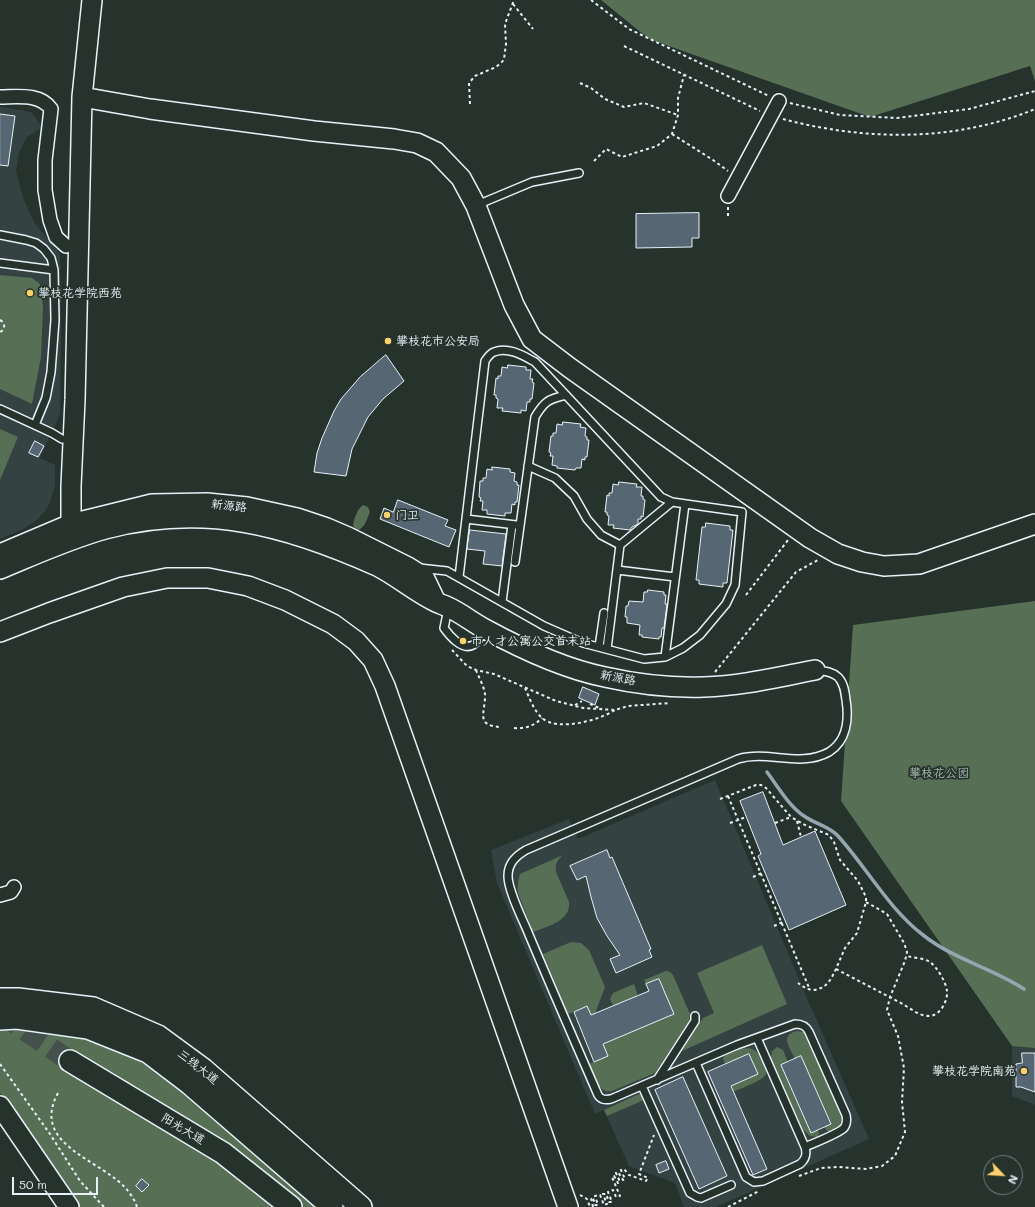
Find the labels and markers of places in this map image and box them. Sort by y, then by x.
place label: 攀枝花学院西苑 [38,286,122,300]
marker: 攀枝花学院西苑 [25,288,35,298]
place label: 攀枝花市公安局 [396,334,480,348]
marker: 攀枝花市公安局 [383,336,393,346]
place label: 门卫 [395,508,419,522]
marker: 门卫 [382,510,392,520]
place label: 市人才公寓公交首末站 [471,634,591,648]
marker: 市人才公寓公交首末站 [458,636,468,646]
place label: 攀枝花学院南苑 [932,1064,1016,1078]
marker: 攀枝花学院南苑 [1019,1066,1029,1076]

